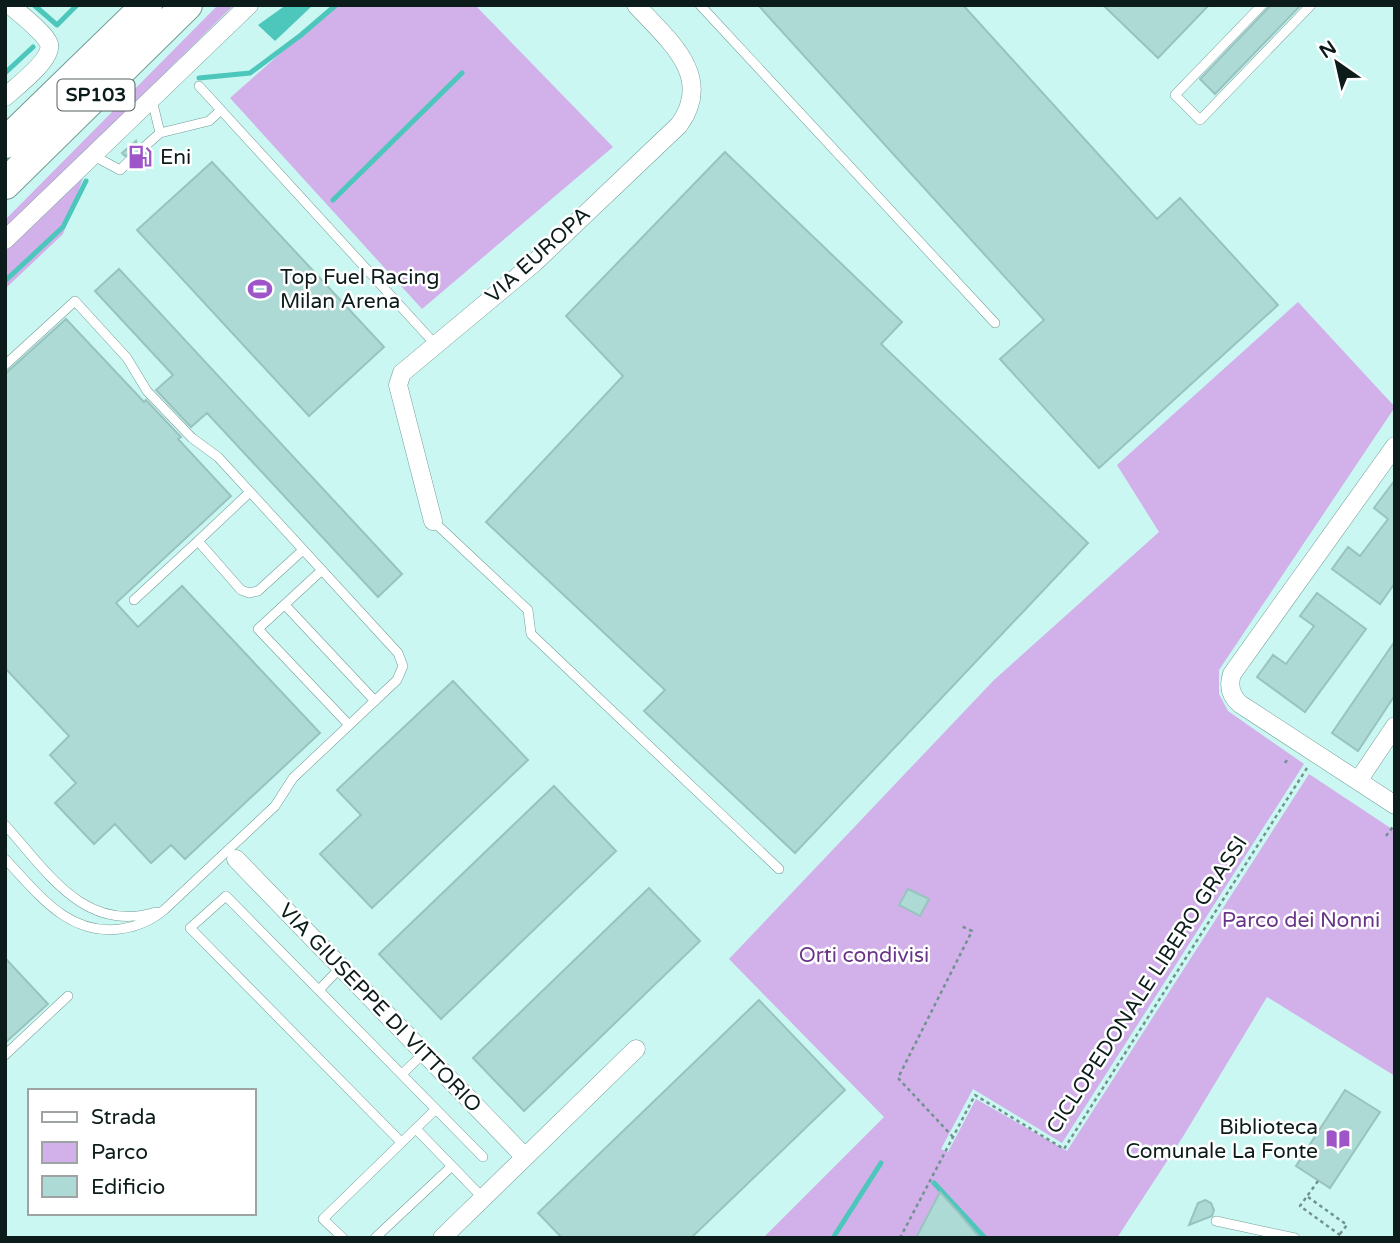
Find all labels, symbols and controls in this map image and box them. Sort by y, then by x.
north arrow [1302,28,1372,98]
text: N [1316,36,1341,63]
road number: SP103 [57,80,134,110]
fuel station icon: Eni [126,143,154,171]
place label: Eni [160,145,191,170]
street label: VIA EUROPA [481,202,595,308]
place label: Top Fuel Racing Milan Arena [280,265,440,314]
sports icon: Top Fuel Racing Milan Arena [246,275,274,303]
street label: CICLOPEDONALE LIBERO GRASSI [1041,831,1253,1139]
street label: VIA GIUSEPPE DI VITTORIO [273,898,487,1118]
park label: Parco dei Nonni [1222,908,1380,933]
park label: Orti condivisi [799,943,929,968]
legend [28,1089,256,1215]
text: Strada [91,1105,156,1130]
place label: Biblioteca Comunale La Fonte [1125,1115,1318,1164]
library icon: Biblioteca Comunale La Fonte [1324,1125,1352,1153]
text: Parco [91,1140,148,1165]
text: Edificio [91,1175,165,1200]

